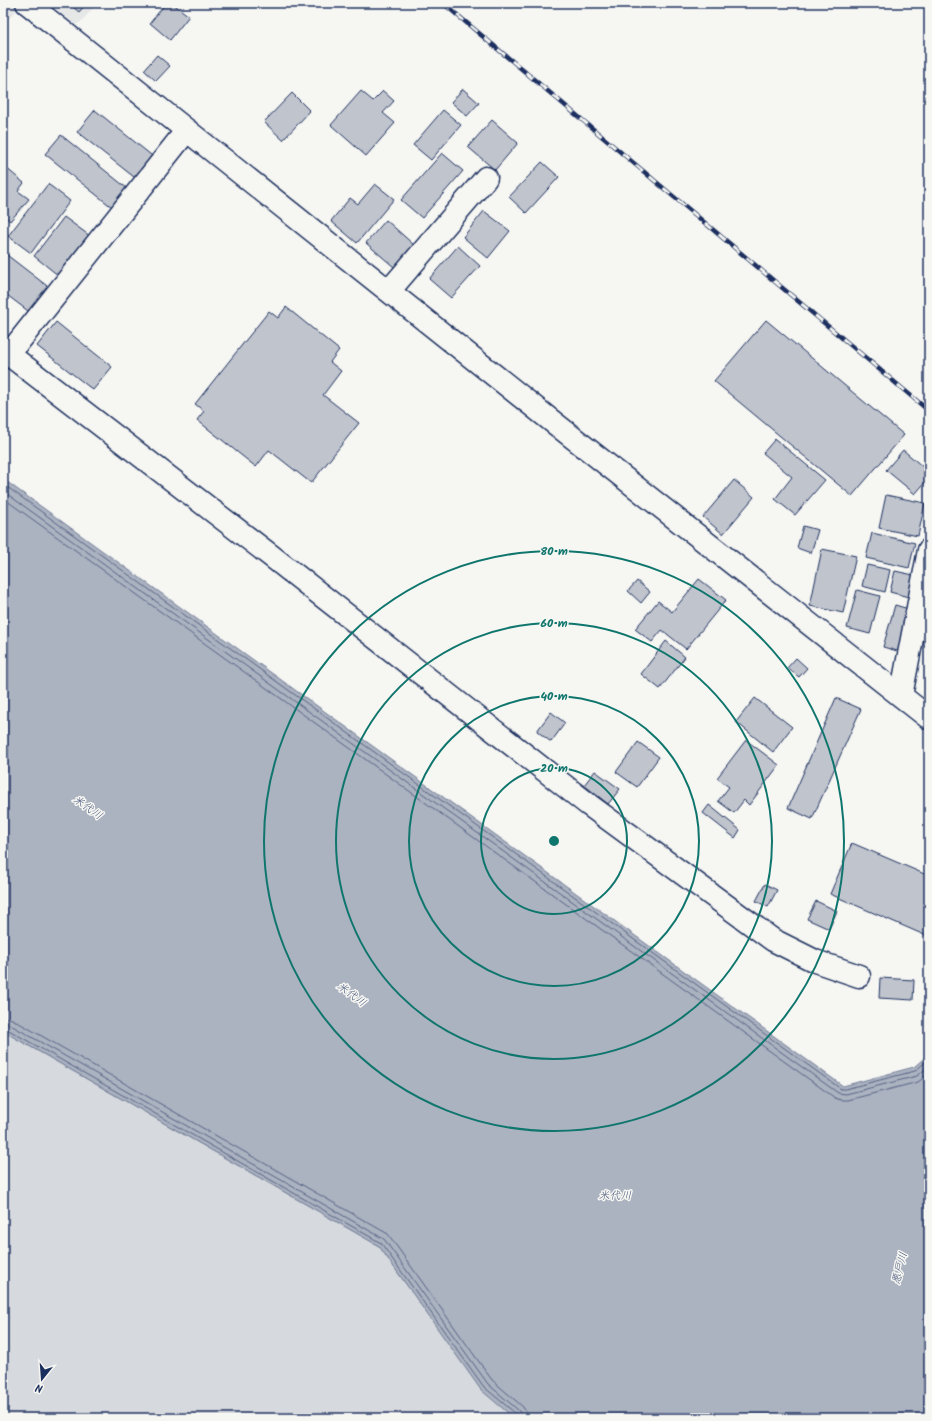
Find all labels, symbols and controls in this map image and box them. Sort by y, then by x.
text: 80 m [540,542,568,561]
text: 60 m [540,614,568,633]
text: 40 m [540,687,568,706]
text: 20 m [540,759,568,778]
water label: 米代川 [69,791,106,825]
centre of rings [547,834,561,848]
water label: 米代川 [333,978,370,1012]
water label: 米代川 [599,1187,632,1205]
water label: 悪戸川 [887,1250,913,1286]
north arrow [22,1359,62,1399]
text: N [33,1378,45,1397]

